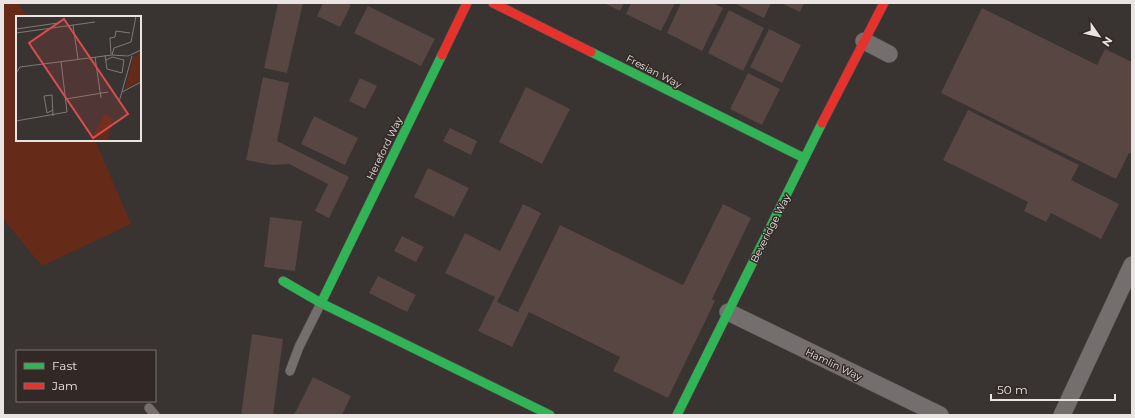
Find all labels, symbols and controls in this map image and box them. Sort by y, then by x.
inset map [16,16,141,141]
north arrow [1079,16,1119,56]
text: N [1099,34,1116,49]
street label: Fresian Way [624,52,684,91]
street label: Hereford Way [364,114,406,182]
street label: Beveridge Way [748,191,794,265]
street label: Hamlin Way [803,345,865,384]
legend [16,350,156,402]
text: Fast [52,358,77,373]
scale bar [991,376,1115,402]
text: Jam [51,378,78,393]
text: 50 m [997,382,1028,397]

